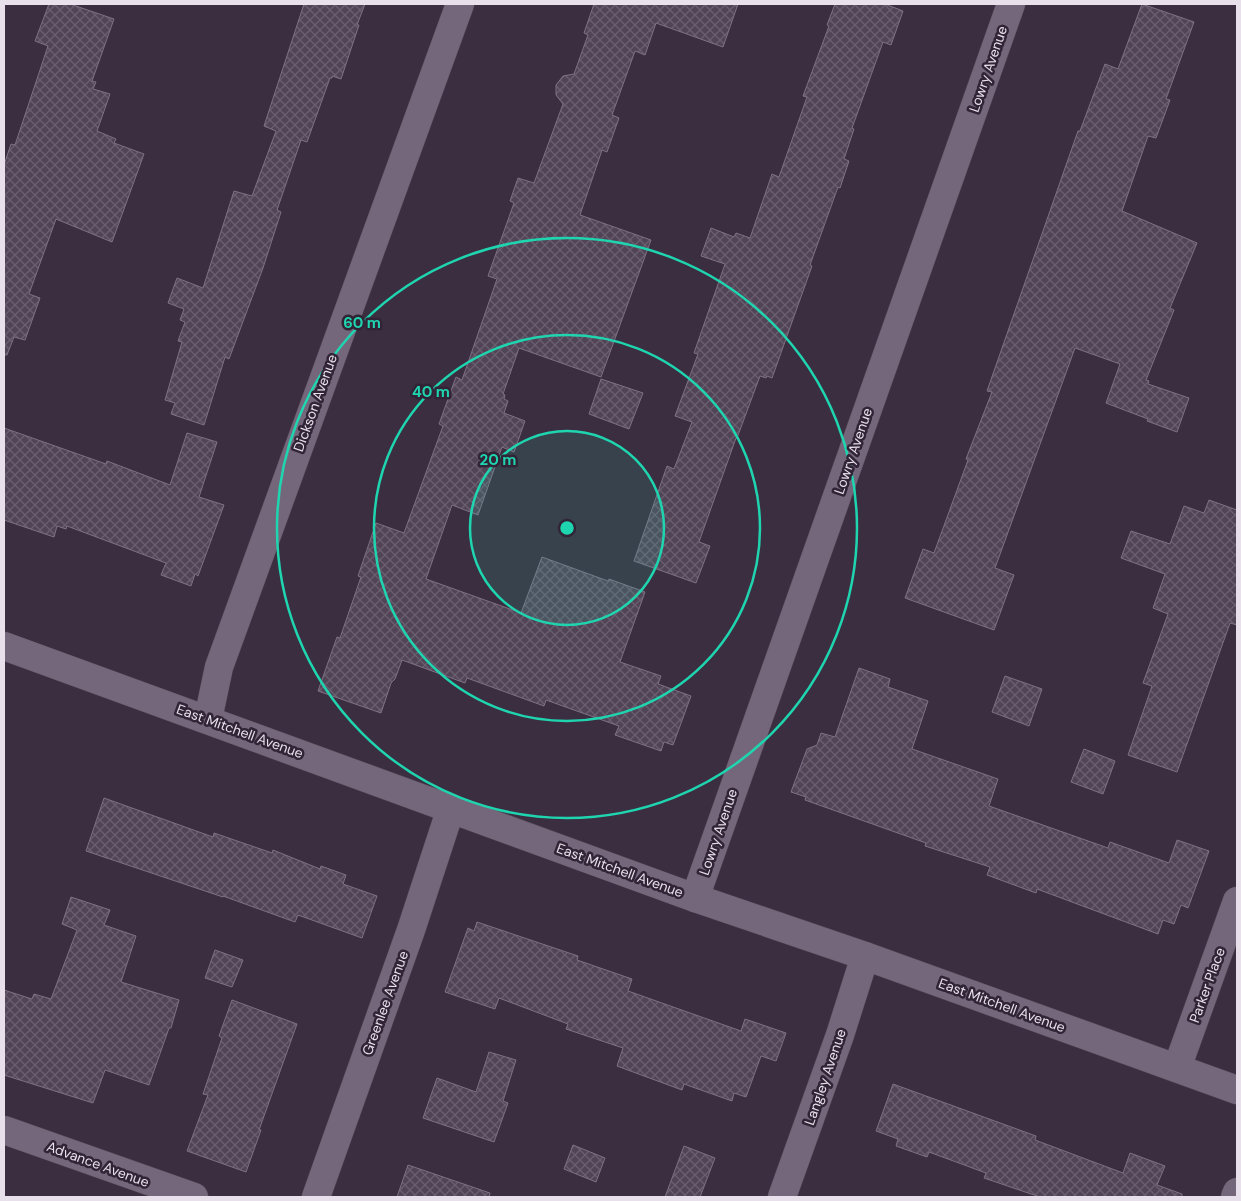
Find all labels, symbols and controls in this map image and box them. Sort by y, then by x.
street label: Lowry Avenue [965,23,1011,115]
text: 60 m [343,313,381,333]
street label: Dickson Avenue [289,352,341,454]
text: 40 m [412,382,450,402]
street label: Lowry Avenue [830,405,876,497]
text: 20 m [480,450,516,470]
centre of rings [558,519,576,537]
street label: East Mitchell Avenue [174,700,306,762]
street label: Lowry Avenue [695,786,741,878]
street label: East Mitchell Avenue [554,839,686,901]
street label: Parker Place [1185,945,1229,1025]
street label: Greenlee Avenue [358,948,412,1058]
street label: East Mitchell Avenue [936,974,1068,1036]
street label: Langley Avenue [800,1026,850,1128]
street label: Advance Avenue [44,1137,152,1191]

